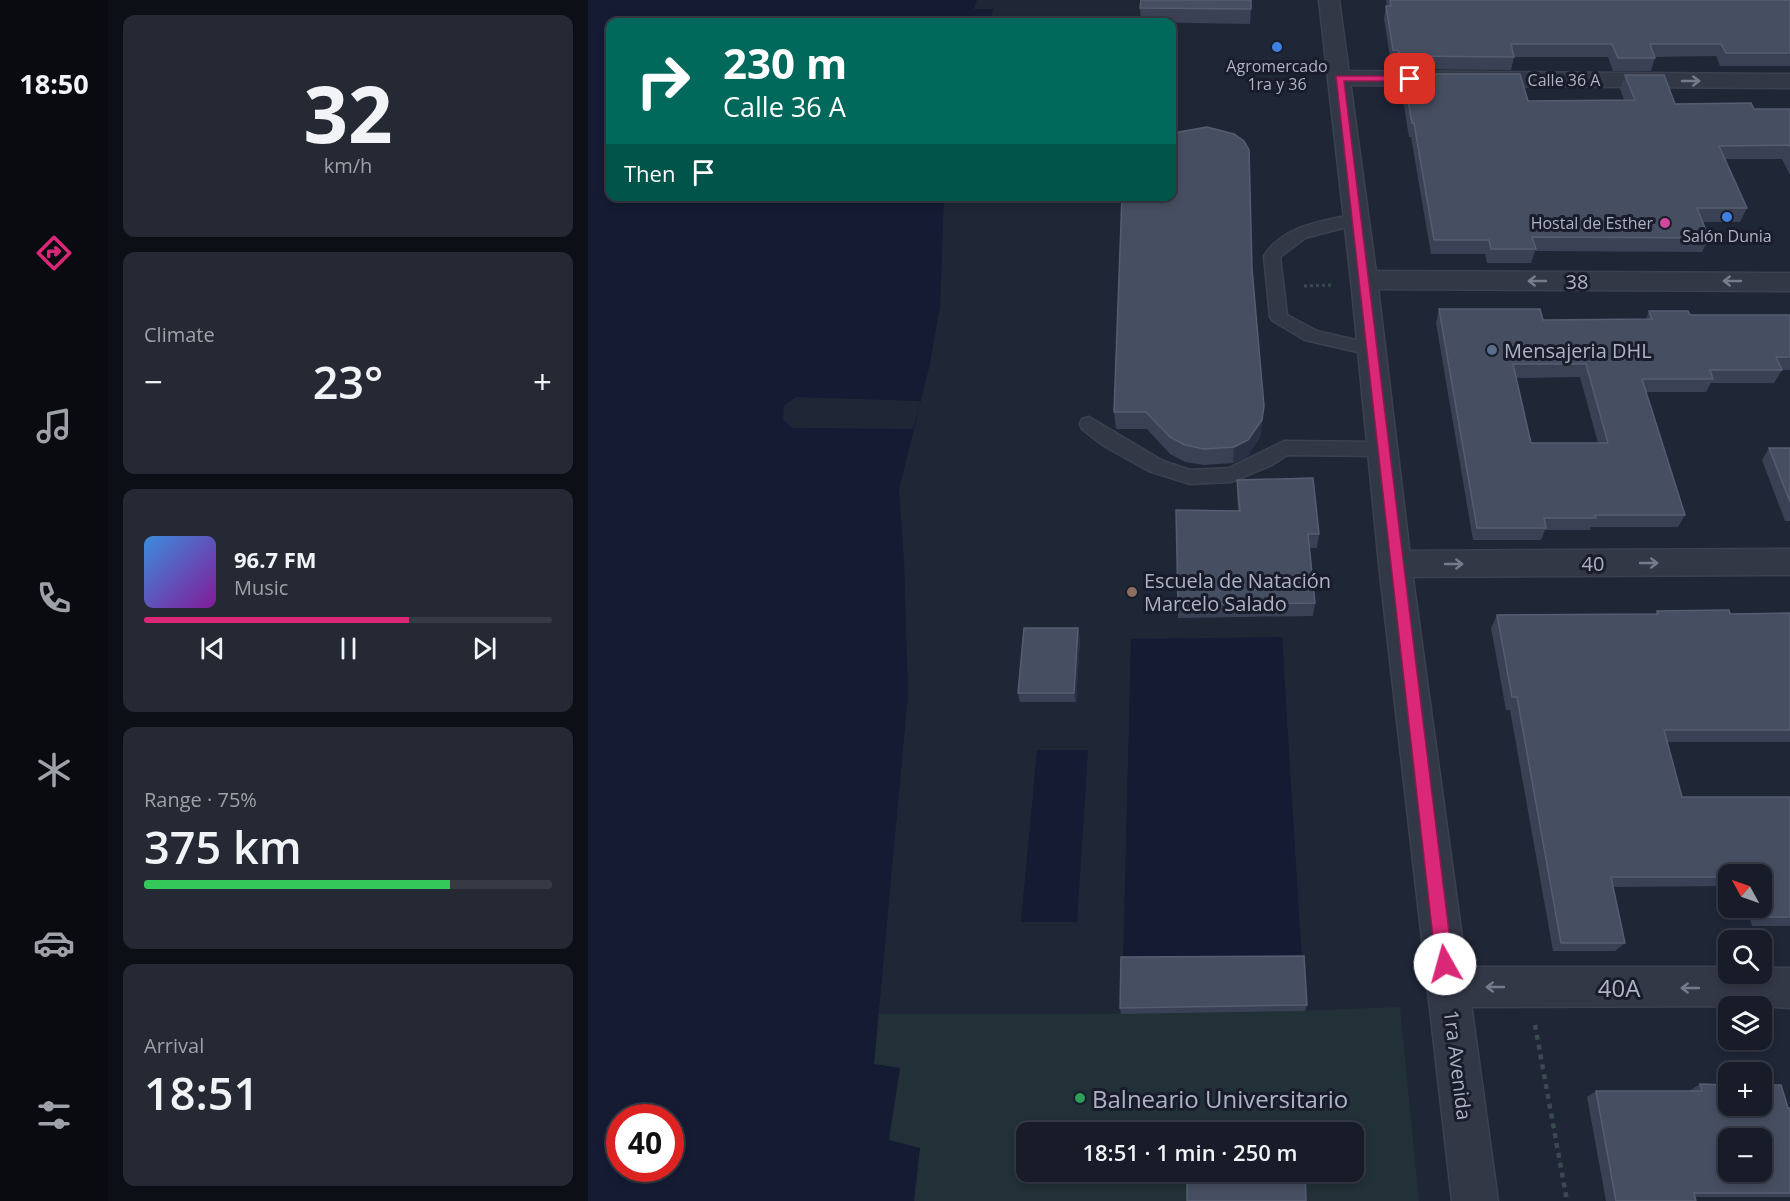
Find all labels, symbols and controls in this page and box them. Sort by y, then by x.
text: 230 m [723,34,847,91]
marker: Agromercado 1ra y 36 [1270,40,1284,54]
icon: right [624,42,702,120]
pin [1384,53,1435,104]
place label: Agromercado 1ra y 36 [1226,55,1328,95]
text: 32 [303,60,393,166]
icon: arrive [1393,62,1426,95]
text: 18:50 [19,65,89,102]
street label: Calle 36 A [1528,69,1601,91]
one-way arrow [1681,75,1701,87]
text: Calle 36 A [723,88,846,125]
text: km/h [324,152,372,179]
icon: arrive [687,156,720,189]
text: Then [624,158,675,188]
marker: Salón Dunia [1720,210,1734,224]
place label: Hostal de Esther [1531,212,1653,234]
marker: Hostal de Esther [1658,216,1672,230]
place label: Salón Dunia [1682,225,1772,247]
icon: directions [33,232,75,274]
street label: 38 [1566,268,1588,295]
one-way arrow [1527,275,1547,287]
one-way arrow [1722,275,1742,287]
text: Climate [144,321,215,348]
place label: Mensajeria DHL [1504,337,1652,364]
marker: Mensajeria DHL [1485,343,1499,357]
text: 23° [313,351,383,412]
text: − [144,359,163,404]
text: + [533,359,552,404]
icon: music [33,405,75,447]
text: 96.7 FM [234,544,317,574]
street label: 40 [1582,550,1604,577]
one-way arrow [1638,557,1658,568]
one-way arrow [1443,558,1463,570]
place label: Escuela de Natación Marcelo Salado [1144,567,1331,617]
text: Music [234,574,288,601]
icon: phone [33,577,75,619]
marker: Escuela de Natación Marcelo Salado [1125,585,1139,599]
icon: previous [196,632,229,665]
icon: pause [332,632,365,665]
icon: next [468,632,501,665]
icon: climate [33,749,75,791]
text: Range · 75% [144,786,257,813]
text: 375 km [144,816,302,877]
north arrow [1718,864,1772,918]
map controls [1718,864,1772,1182]
icon: car [33,922,75,964]
button: search [1718,930,1772,984]
position arrow [1413,932,1477,996]
street label: 40A [1598,971,1641,1004]
one-way arrow [1485,981,1505,993]
one-way arrow [1680,982,1700,994]
button: layers [1718,996,1772,1050]
street label: 1ra Avenida [1438,1009,1478,1121]
text: Arrival [144,1032,204,1059]
text: 18:51 [144,1062,259,1123]
button: + [1718,1062,1772,1116]
place label: Balneario Universitario [1092,1082,1348,1115]
marker: Balneario Universitario [1073,1091,1087,1105]
icon: filters [33,1094,75,1136]
speed limit sign: 40 [606,1104,684,1182]
button: − [1718,1128,1772,1182]
text: 18:51 · 1 min · 250 m [1082,1137,1298,1167]

